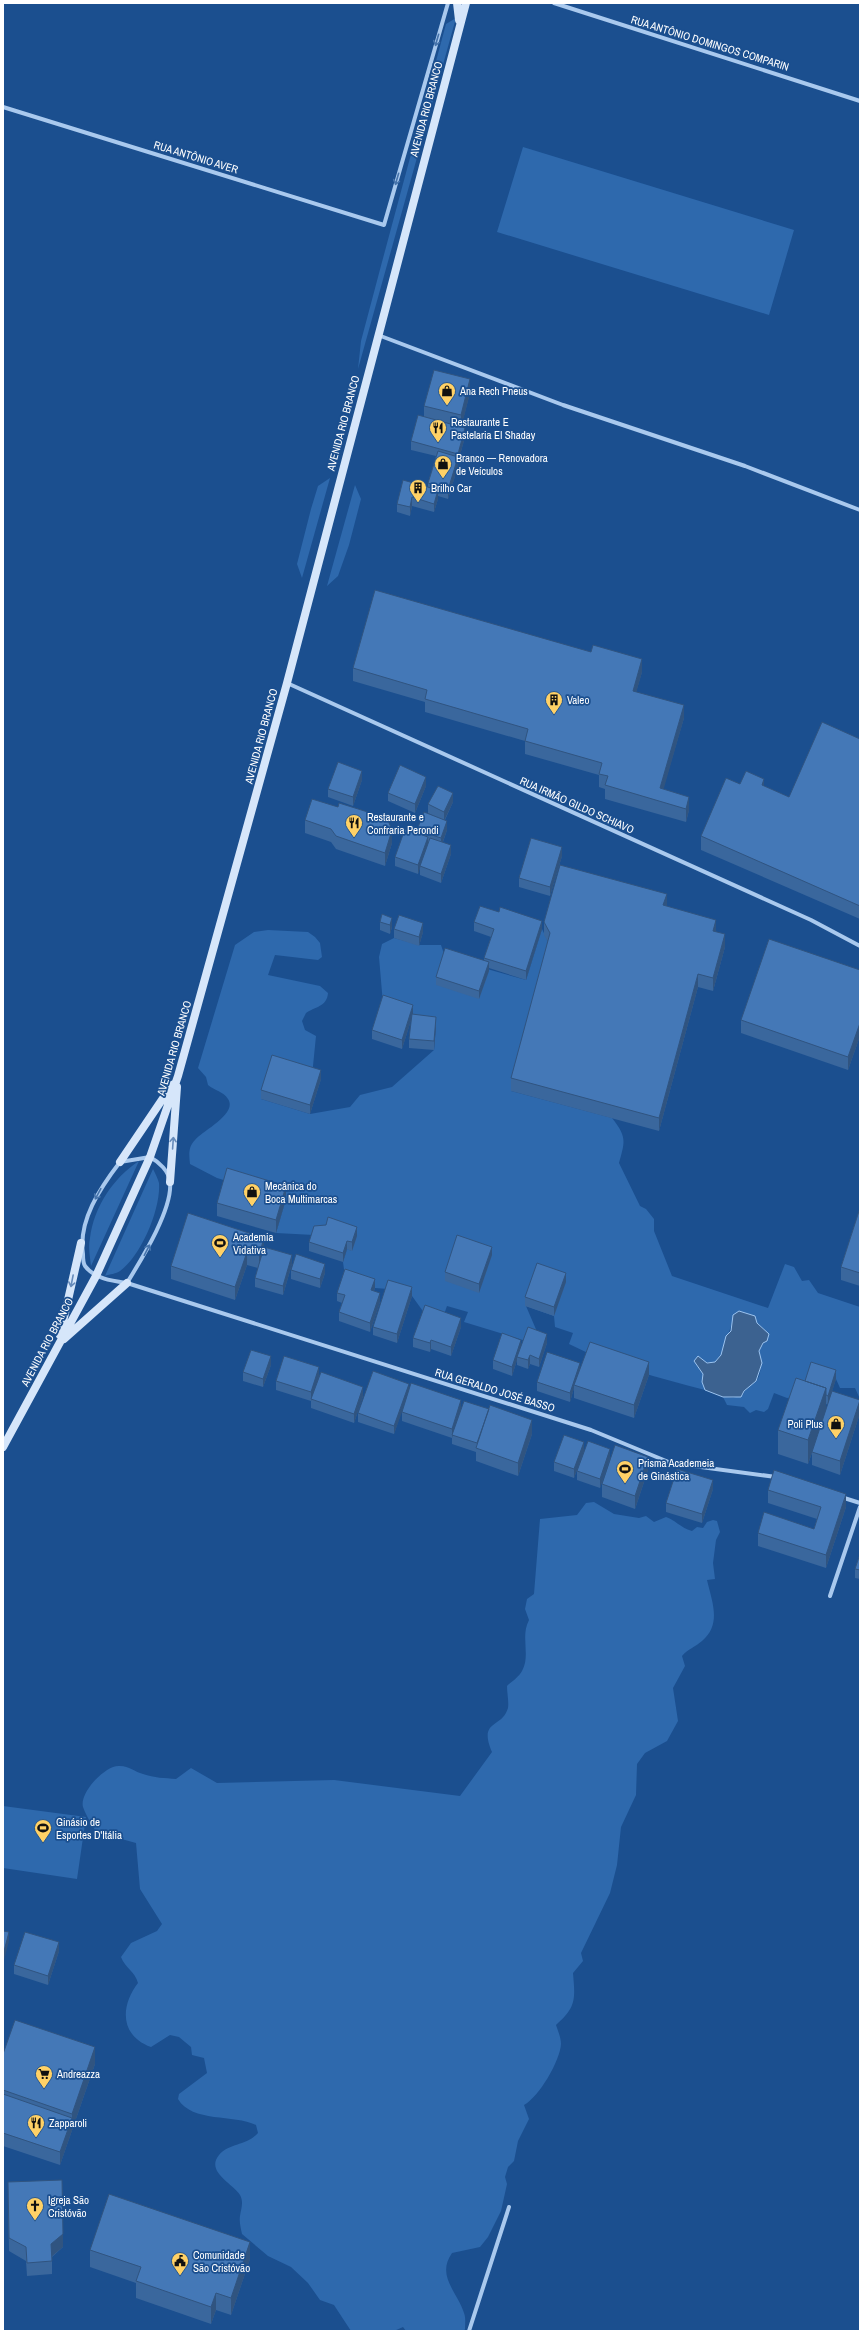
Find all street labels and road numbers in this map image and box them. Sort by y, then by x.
street label: RUA ANTÔNIO DOMINGOS COMPARIN [629,12,791,74]
street label: AVENIDA RIO BRANCO [406,60,445,159]
street label: RUA ANTÔNIO AVER [152,138,240,177]
street label: AVENIDA RIO BRANCO [323,374,362,473]
street label: AVENIDA RIO BRANCO [241,687,280,786]
street label: RUA IRMÃO GILDO SCHIAVO [518,773,636,837]
street label: AVENIDA RIO BRANCO [153,999,194,1098]
street label: AVENIDA RIO BRANCO [17,1295,76,1389]
street label: RUA GERALDO JOSÉ BASSO [433,1365,557,1415]

